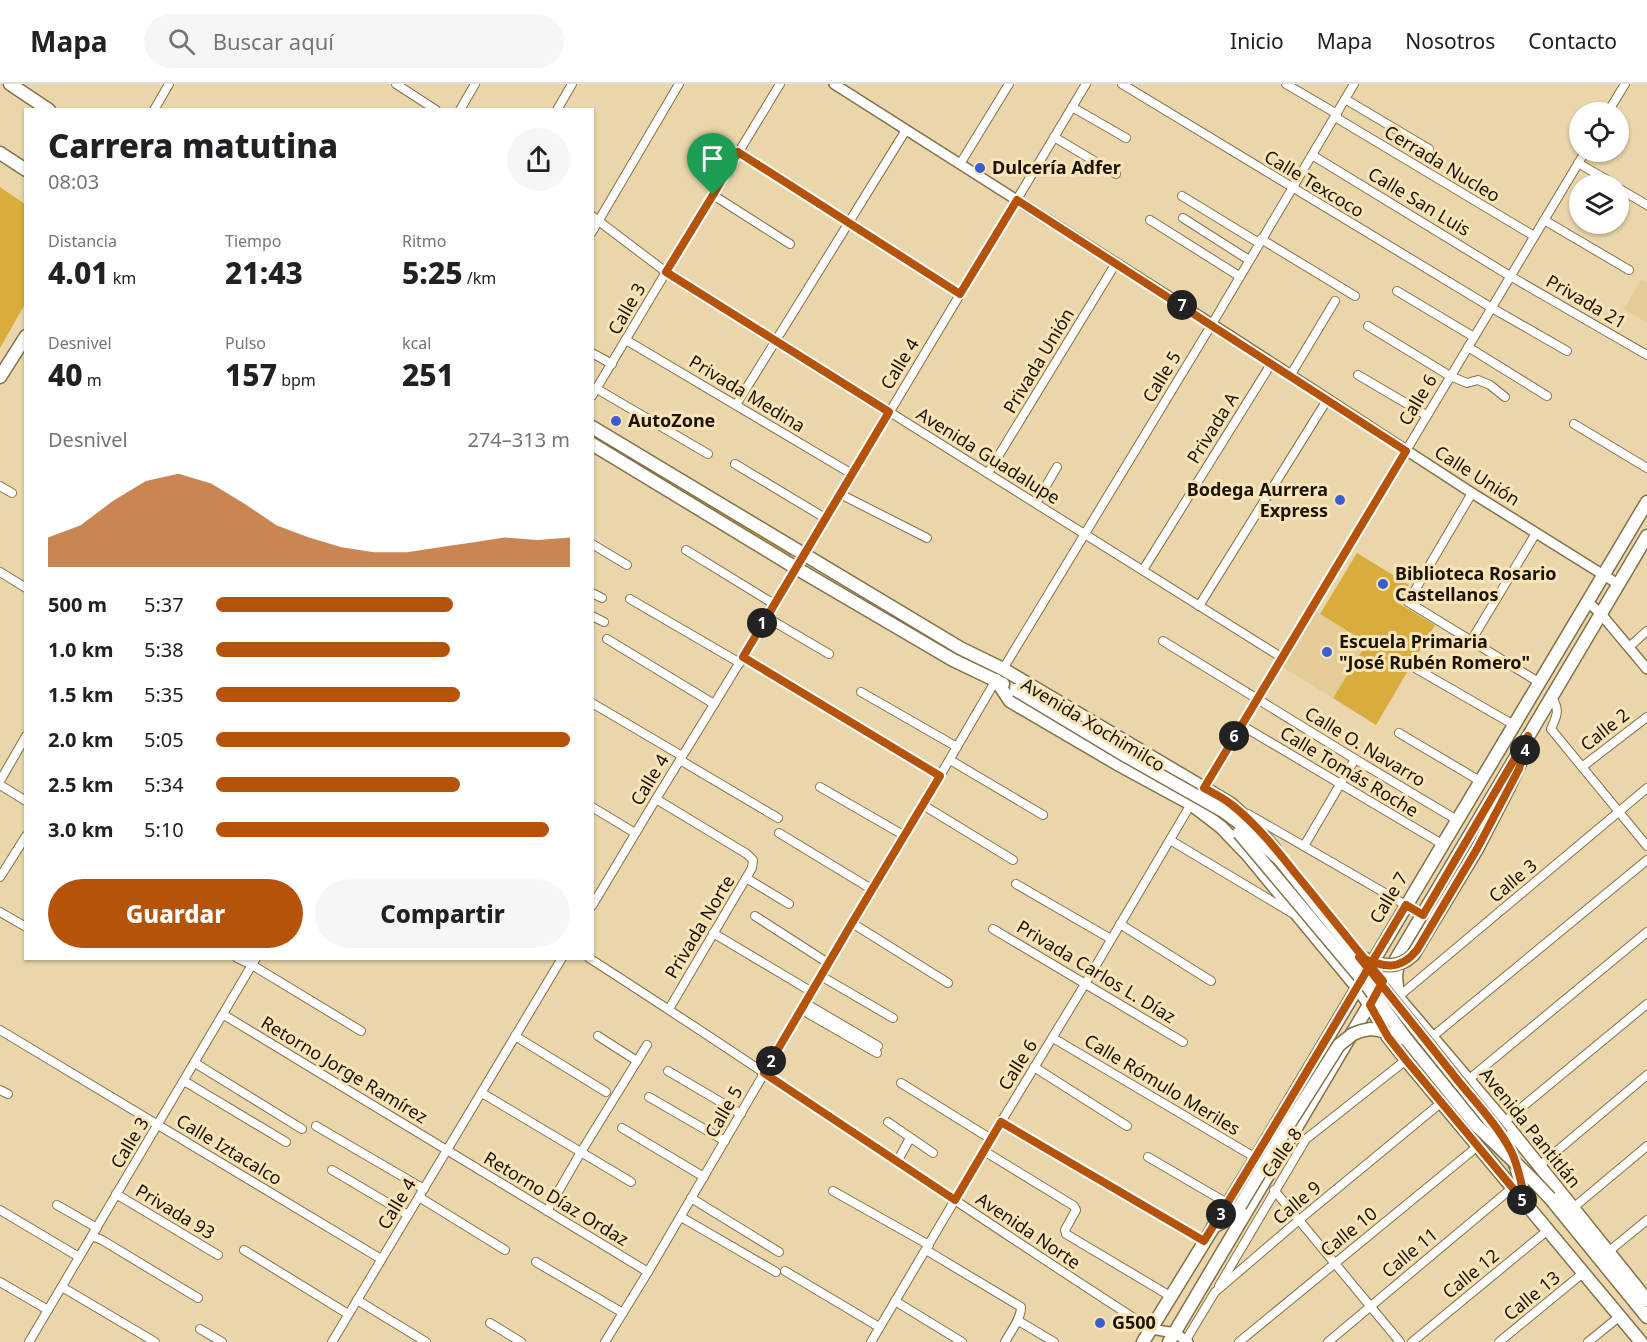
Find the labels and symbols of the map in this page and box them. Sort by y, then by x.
street label: Cerrada Nucleo [1380,119,1505,207]
pin [687,133,738,195]
street label: Calle Texcoco [1260,144,1369,222]
place label: Dulcería Adfer [992,155,1121,179]
marker: Dulcería Adfer [973,161,987,175]
street label: Calle San Luis [1364,161,1475,241]
street label: Privada 21 [1542,269,1631,334]
street label: Calle 3 [602,278,650,339]
pin: 7 [1167,290,1197,320]
street label: Privada Unión [997,303,1079,418]
street label: Calle 4 [874,333,924,394]
street label: Calle 5 [1136,346,1186,407]
street label: Privada Medina [685,349,810,437]
street label: Calle 6 [1392,369,1442,430]
street label: Privada A [1181,387,1244,468]
street label: Avenida Guadalupe [912,401,1065,509]
place label: AutoZone [628,408,715,432]
marker: AutoZone [609,414,623,428]
street label: Calle Unión [1430,439,1525,511]
place label: Bodega Aurrera Express [1187,477,1328,522]
marker: Bodega Aurrera Express [1333,493,1347,507]
place label: Biblioteca Rosario Castellanos [1395,561,1557,606]
marker: Biblioteca Rosario Castellanos [1376,577,1390,591]
pin: 1 [747,608,777,638]
place label: Escuela Primaria "José Rubén Romero" [1339,629,1530,674]
marker: Escuela Primaria "José Rubén Romero" [1320,645,1334,659]
street label: Avenida Xochimilco [1017,672,1170,777]
street label: Calle O. Navarro [1301,701,1430,792]
street label: Calle 2 [1575,703,1634,756]
street label: Calle Tomás Roche [1276,720,1423,822]
pin: 6 [1219,721,1249,751]
pin: 4 [1510,735,1540,765]
street label: Calle 4 [624,749,674,810]
street label: Calle 3 [1483,853,1541,907]
street label: Calle 7 [1363,867,1413,928]
street label: Privada Norte [659,870,739,983]
street label: Privada Carlos L. Díaz [1013,914,1180,1028]
street label: Retorno Jorge Ramírez [257,1010,432,1128]
street label: Calle Rómulo Meriles [1080,1028,1245,1140]
street label: Calle 6 [992,1034,1042,1095]
pin: 2 [756,1046,786,1076]
street label: Avenida Pantitlán [1475,1062,1587,1192]
street label: Calle 5 [699,1081,747,1142]
street label: Calle Iztacalco [172,1108,287,1190]
street label: Calle 3 [104,1112,154,1173]
street label: Calle 8 [1255,1123,1307,1182]
street label: Retorno Díaz Ordaz [480,1145,633,1251]
street label: Calle 4 [371,1173,421,1234]
street label: Calle 9 [1267,1175,1325,1229]
street label: Privada 93 [131,1178,220,1244]
pin: 5 [1507,1185,1537,1215]
street label: Avenida Norte [972,1186,1085,1274]
pin: 3 [1206,1199,1236,1229]
street label: Calle 10 [1315,1201,1382,1261]
street label: Calle 11 [1376,1222,1442,1283]
street label: Calle 12 [1437,1243,1504,1303]
street label: Calle 13 [1498,1265,1565,1325]
place label: G500 [1112,1310,1156,1334]
marker: G500 [1093,1316,1107,1330]

